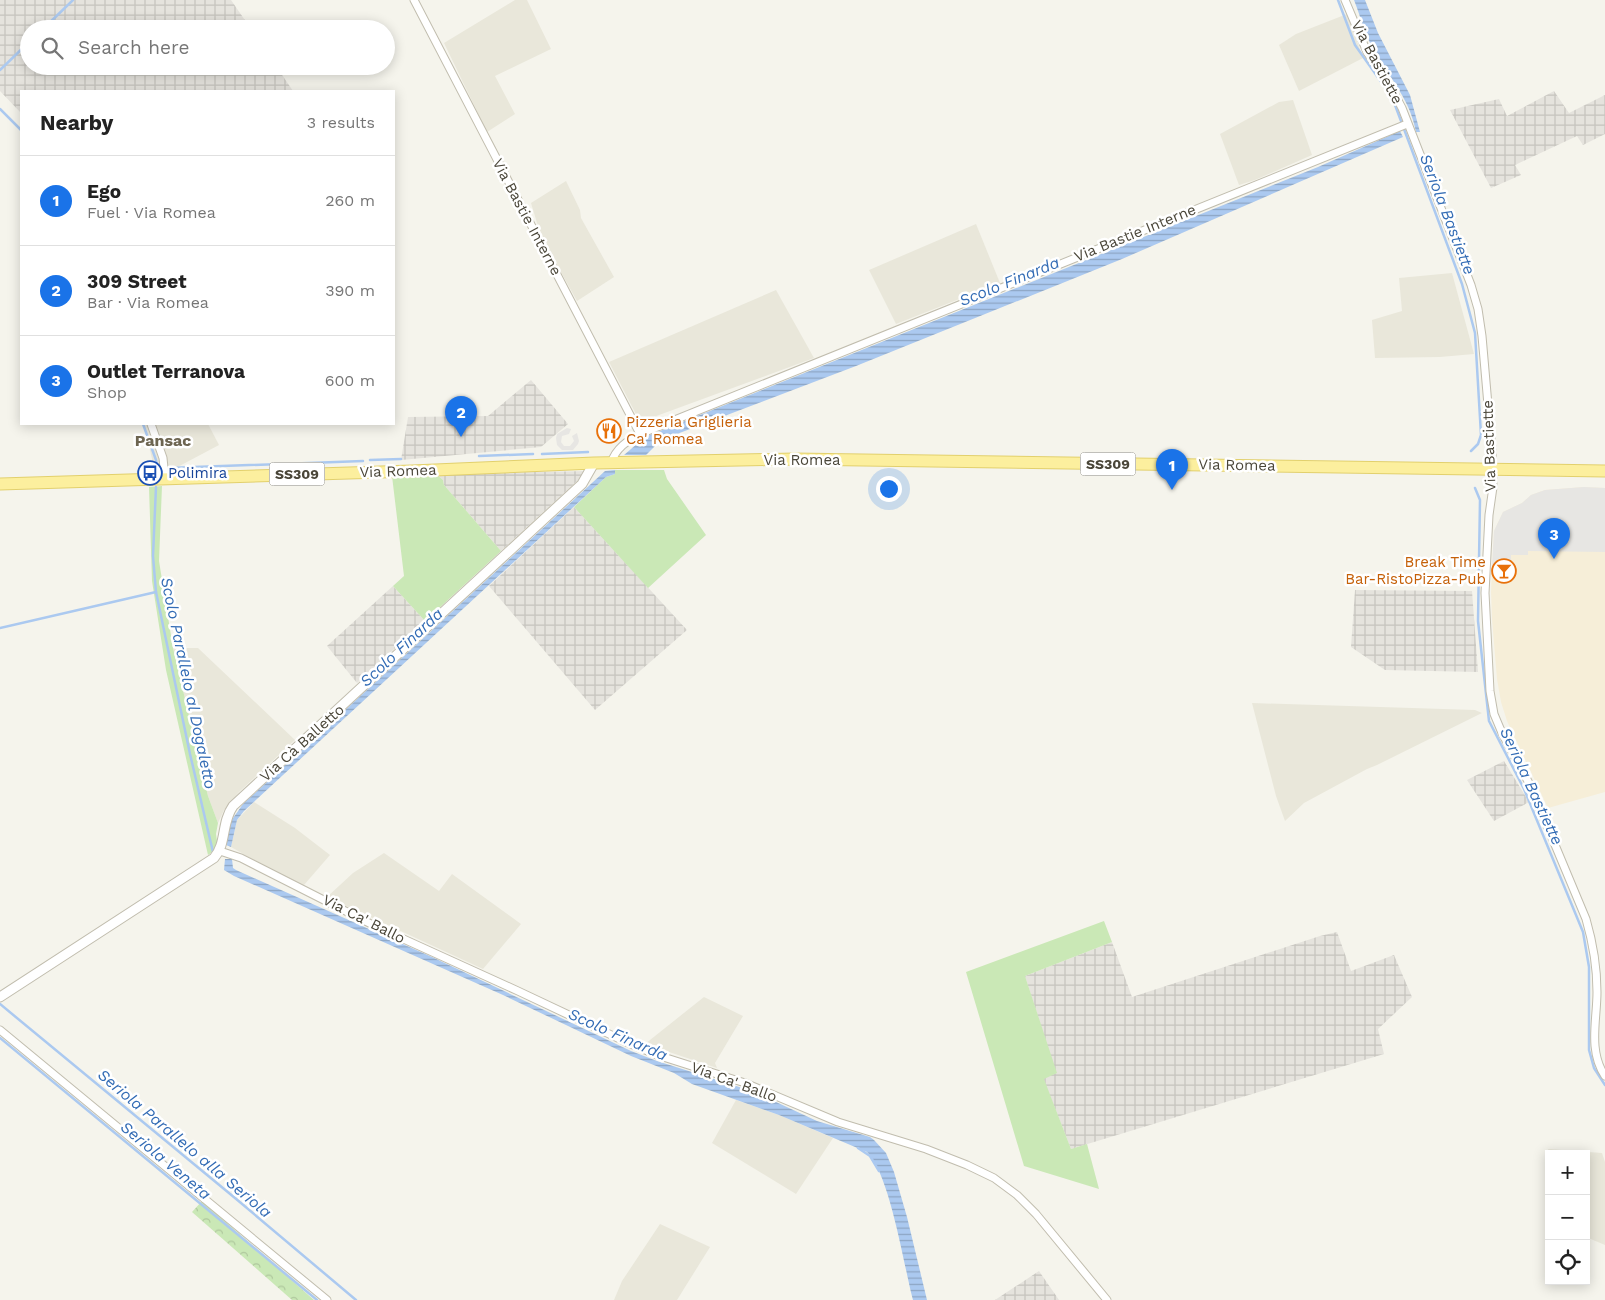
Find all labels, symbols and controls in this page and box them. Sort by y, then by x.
street label: Via Bastiette [1347,17,1407,107]
search box [20,20,395,75]
icon: search [38,34,66,62]
text: Search here [78,36,189,59]
text: Nearby [40,110,113,135]
text: 3 results [307,113,375,132]
water label: Seriola Bastiette [1416,151,1479,277]
street label: Via Bastie Interne [489,155,565,279]
text: Ego [87,180,121,203]
text: 1 [53,191,59,210]
text: 260 m [325,191,375,210]
street label: Via Bastie Interne [1071,200,1199,266]
text: Fuel · Via Romea [87,203,216,222]
water label: Scolo Finarda [956,253,1062,310]
text: 309 Street [87,270,186,293]
text: 2 [51,281,61,300]
text: 390 m [325,281,375,300]
text: Bar · Via Romea [87,293,209,312]
text: Outlet Terranova [87,360,245,383]
text: 3 [51,371,61,390]
text: 600 m [325,371,375,390]
text: Shop [87,383,127,402]
pin: 2 [445,396,477,437]
street label: Via Bastiette [1478,400,1500,492]
place label: Pizzeria Griglieria Ca' Romea [626,413,752,448]
restaurant icon: Pizzeria Griglieria Ca' Romea [596,418,622,444]
district label: Pansac [135,431,191,450]
pin: 1 [1156,449,1188,490]
street label: Via Romea [763,451,841,469]
road number: SS309 [1080,452,1136,476]
street label: Via Romea [1198,455,1276,475]
bus stop icon: Polimira [137,460,163,486]
street label: Via Romea [359,461,437,481]
road number: SS309 [270,462,324,486]
place label: Polimira [168,464,228,482]
your location [876,476,902,502]
pin: 3 [1538,518,1570,559]
place label: Break Time Bar-RistoPizza-Pub [1345,553,1486,588]
bar icon: Break Time Bar-RistoPizza-Pub [1491,558,1517,584]
water label: Scolo Parallelo al Dogaletto [157,575,220,791]
water label: Scolo Finarda [356,604,447,691]
street label: Via Cà Balletto [256,701,348,785]
water label: Seriola Bastiette [1496,724,1567,848]
street label: Via Ca' Ballo [320,891,408,947]
water label: Scolo Finarda [565,1004,670,1065]
street label: Via Ca' Ballo [689,1058,779,1106]
water label: Seriola Parallelo alla Seriola [94,1065,276,1222]
water label: Seriola Veneta [117,1117,215,1204]
map controls [1545,1150,1590,1285]
button: + [1545,1150,1590,1195]
button: − [1545,1195,1590,1240]
button: locate [1545,1240,1590,1285]

